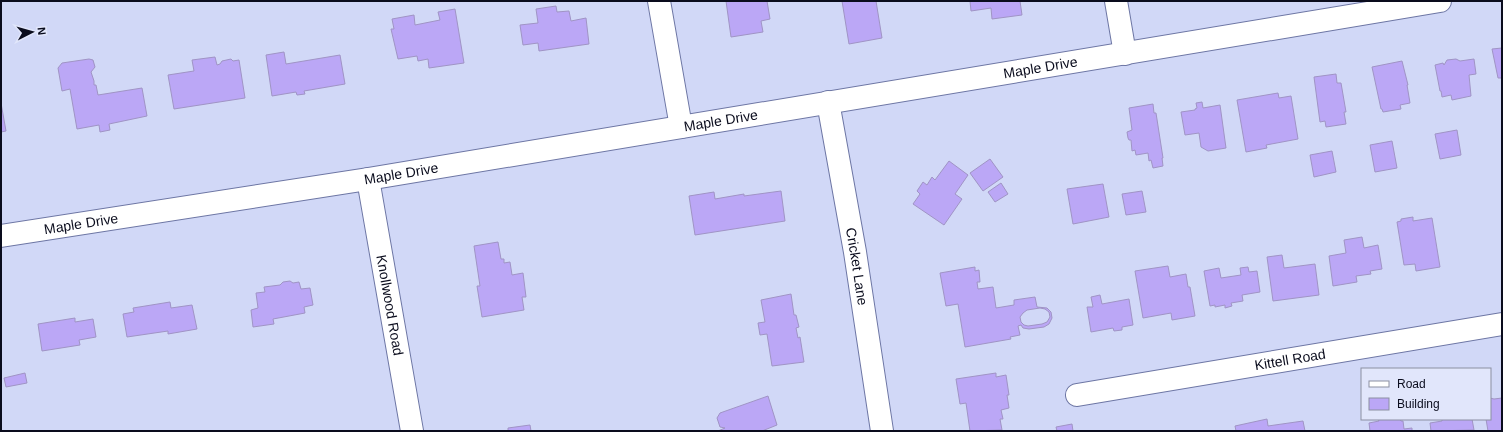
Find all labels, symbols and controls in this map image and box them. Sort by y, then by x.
north arrow [12,12,52,52]
text: N [36,26,48,36]
street label: Maple Drive [1002,53,1079,81]
street label: Maple Drive [683,106,759,134]
street label: Maple Drive [363,159,440,188]
street label: Maple Drive [43,210,119,237]
street label: Cricket Lane [843,226,871,307]
street label: Knollwood Road [373,253,407,357]
street label: Kittell Road [1253,346,1327,373]
legend [1361,368,1491,420]
text: Road [1397,377,1426,391]
text: Building [1397,397,1440,411]

